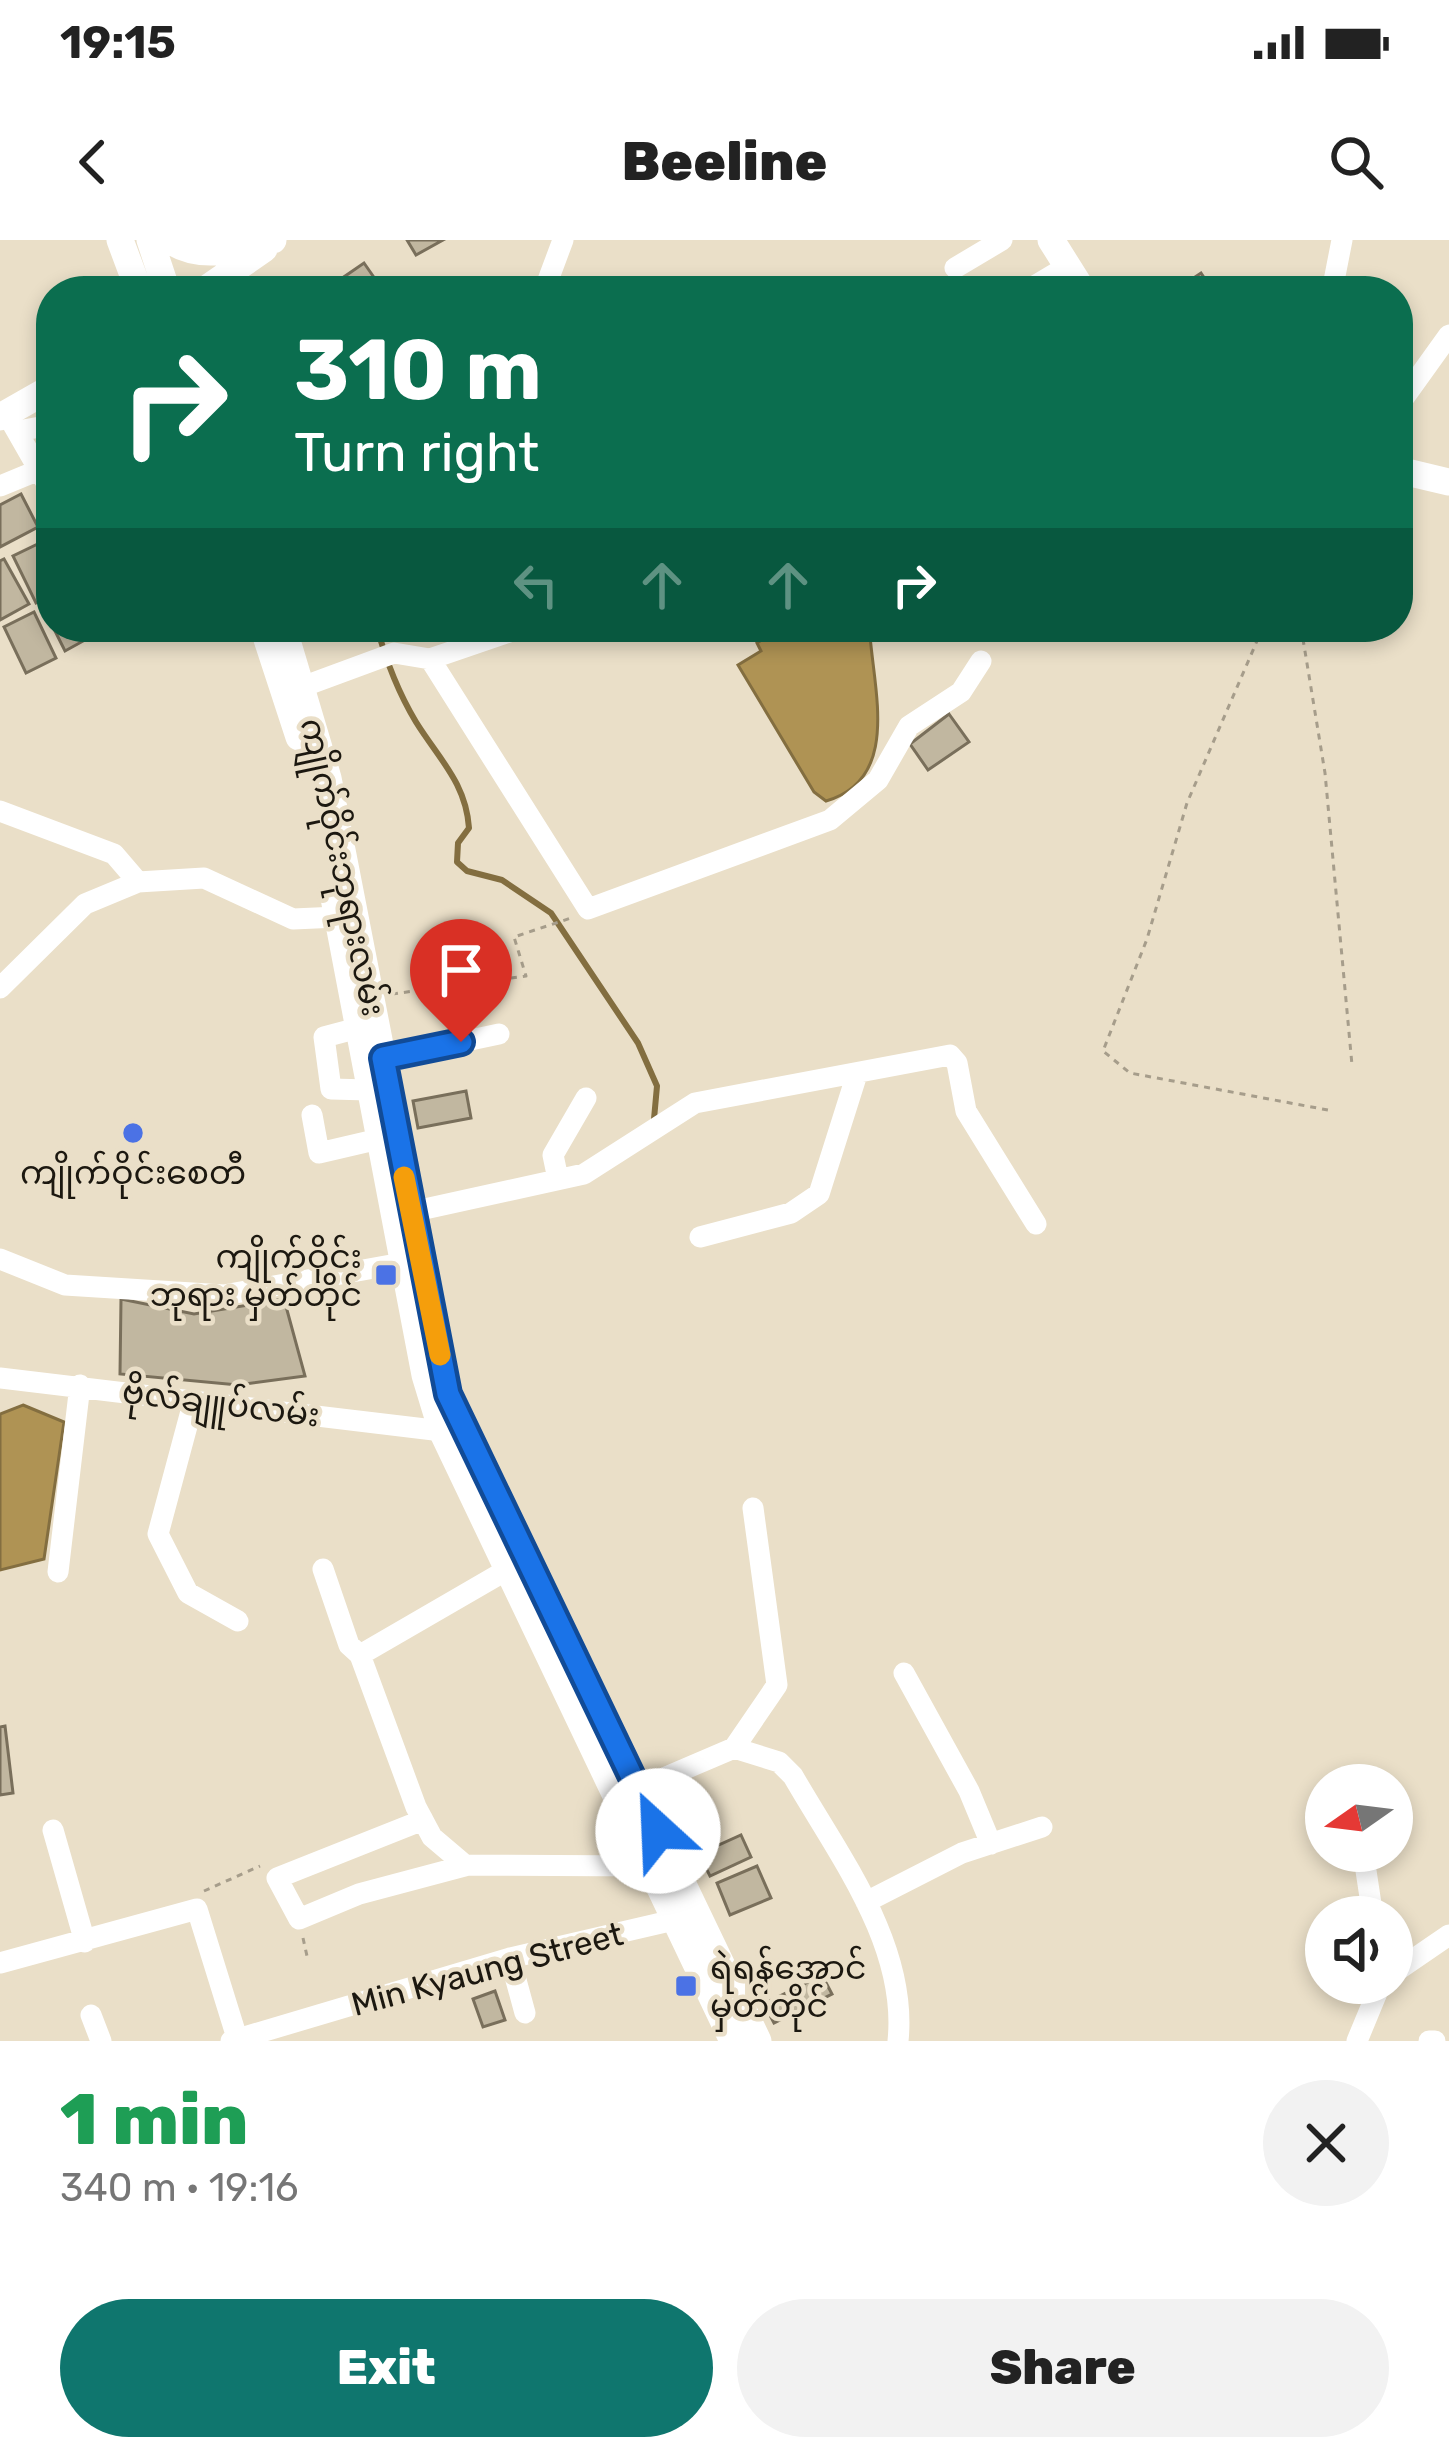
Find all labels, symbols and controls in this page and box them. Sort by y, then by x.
text: 19:15 [60,16,176,69]
icon: back [60,129,126,195]
icon: search [1323,129,1389,195]
text: Beeline [622,130,827,194]
text: 310 m [294,320,542,420]
icon: right [96,324,252,480]
text: Turn right [294,421,539,485]
icon: left [503,552,569,618]
icon: ahead [629,552,695,618]
icon: ahead [755,552,821,618]
icon: right [881,552,947,618]
street label: ကျိုက်ဝိုင်းဘုရားလမ်း [286,714,397,1021]
pin [410,919,512,1042]
icon: arrive [428,937,494,1003]
marker: ကျိုက်ဝိုင်းစေတီ [120,1120,146,1146]
place label: ကျိုက်ဝိုင်းစေတီ [20,1150,246,1199]
place label: ကျိုက်ဝိုင်း ဘုရား မှတ်တိုင် [150,1234,362,1321]
marker: ကျိုက်ဝိုင်း ဘုရား မှတ်တိုင် [373,1262,399,1288]
street label: ဗိုလ်ချူပ်လမ်း [119,1369,322,1441]
north arrow [1305,1764,1413,1872]
map controls [1305,1764,1413,2004]
position arrow [595,1768,721,1894]
button: sound [1305,1896,1413,2004]
street label: Min Kyaung Street [347,1914,627,2024]
place label: ရဲရန်အောင် မှတ်တိုင် [710,1945,866,2032]
marker: ရဲရန်အောင် မှတ်တိုင် [673,1973,699,1999]
text: 1 min [60,2077,248,2162]
button: close [1263,2080,1389,2206]
text: 340 m · 19:16 [60,2165,299,2211]
button: Exit [60,2299,713,2437]
button: Share [737,2299,1389,2437]

